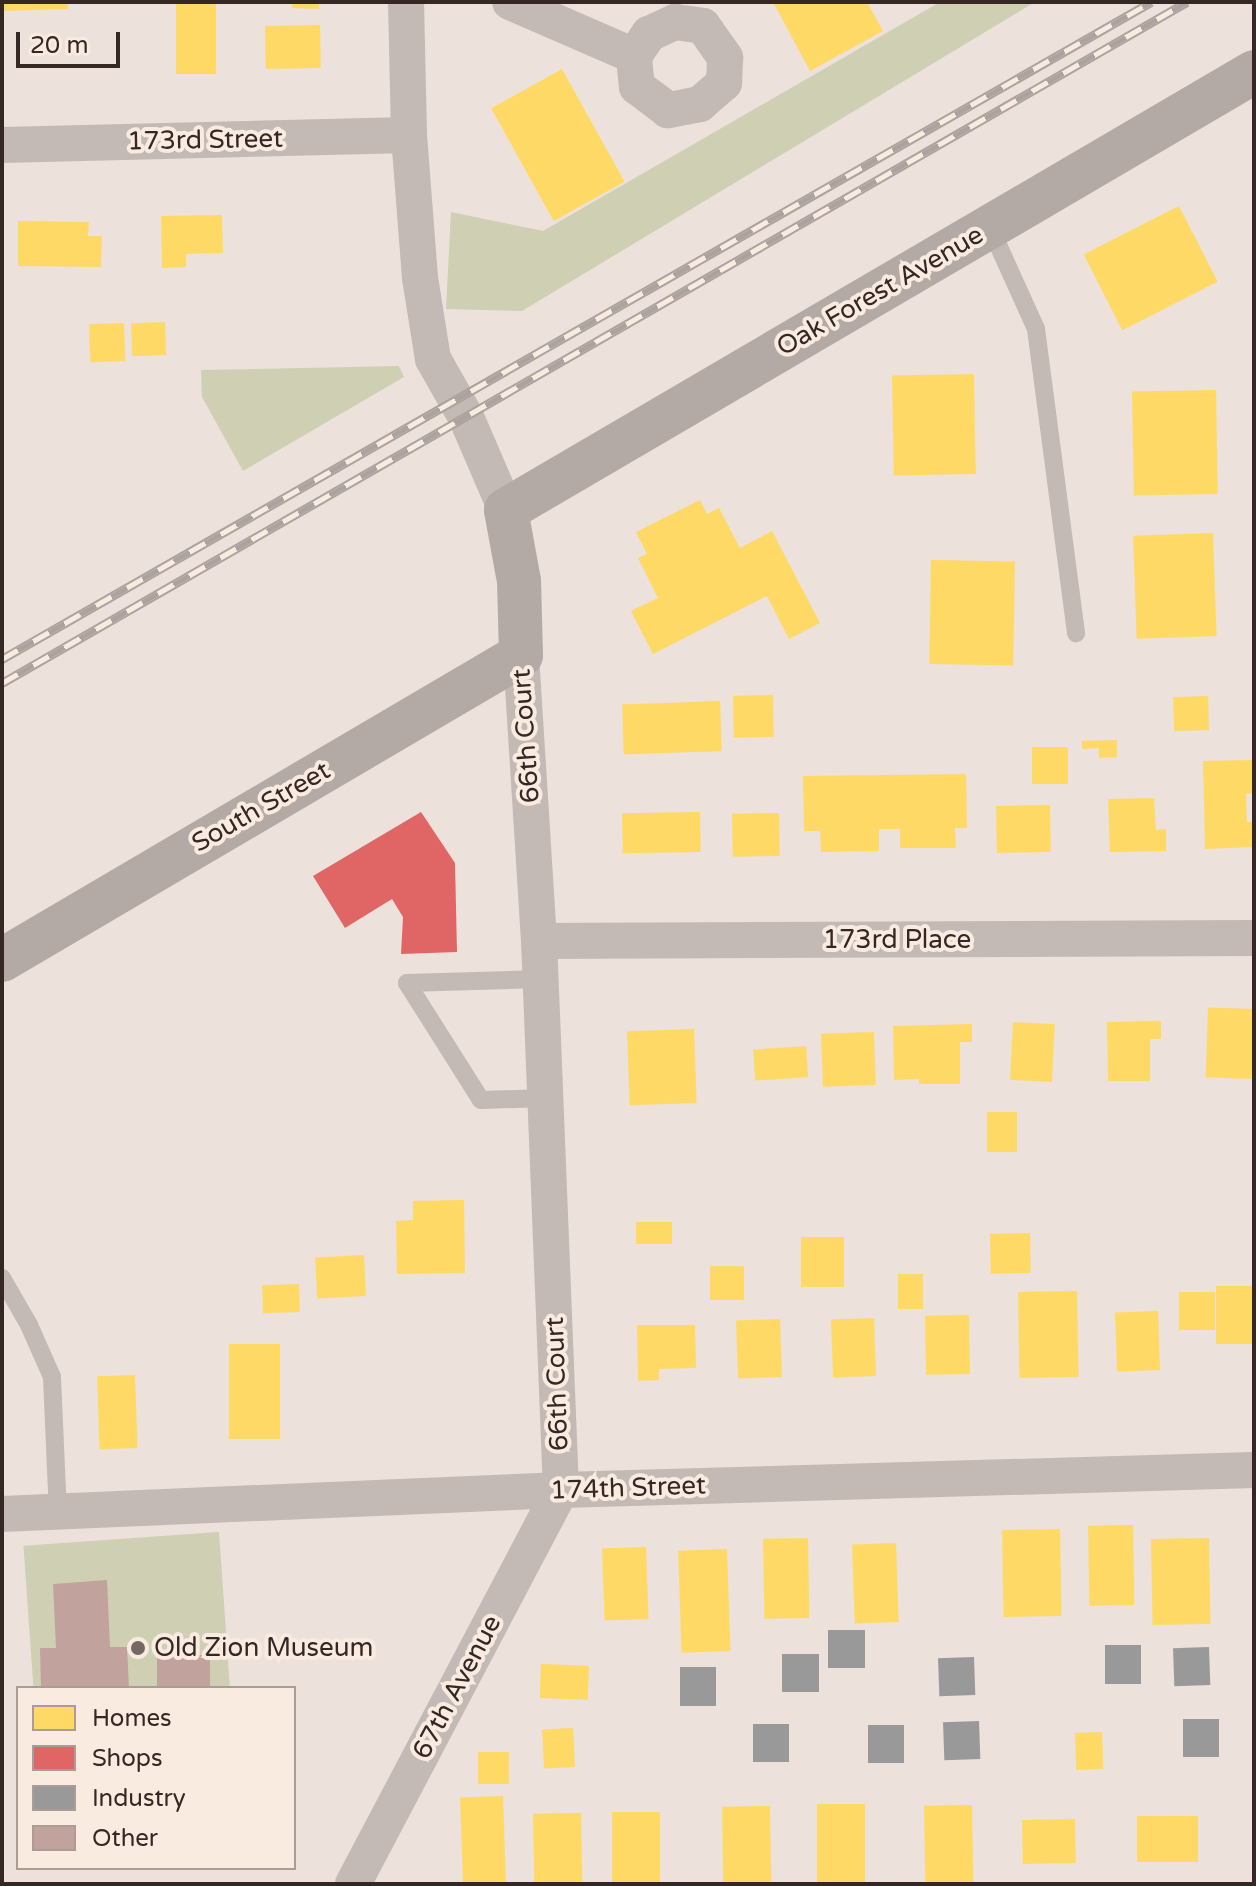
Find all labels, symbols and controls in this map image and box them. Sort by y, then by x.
scale bar [20,16,124,66]
text: 20 m [30,31,88,60]
street label: 173rd Street [127,123,283,157]
street label: Oak Forest Avenue [771,219,989,363]
street label: 66th Court [506,668,546,804]
street label: South Street [186,755,336,859]
street label: 173rd Place [823,924,971,956]
street label: 66th Court [539,1316,575,1452]
street label: 174th Street [550,1470,706,1506]
street label: 67th Avenue [406,1610,508,1764]
place label: Old Zion Museum [154,1632,373,1664]
marker: Old Zion Museum [129,1639,147,1657]
legend [16,1686,296,1870]
text: Homes [92,1704,172,1733]
text: Shops [92,1744,162,1773]
text: Industry [92,1784,186,1813]
text: Other [92,1824,158,1853]

